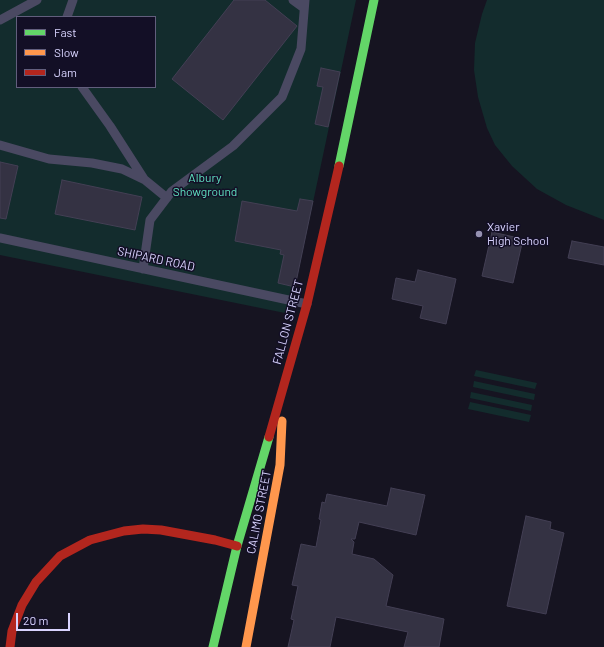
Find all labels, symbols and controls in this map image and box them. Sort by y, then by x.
legend [16,16,156,88]
text: Fast [54,25,77,39]
text: Slow [54,45,79,59]
text: Jam [54,65,77,79]
park label: Albury Showground [173,171,237,199]
place label: Xavier High School [487,220,549,248]
marker: Xavier High School [474,229,484,239]
street label: SHIPARD ROAD [116,244,196,274]
street label: FALLON STREET [270,278,306,366]
street label: CALIMO STREET [244,469,274,555]
scale bar [18,605,72,631]
text: 20 m [23,613,49,627]

